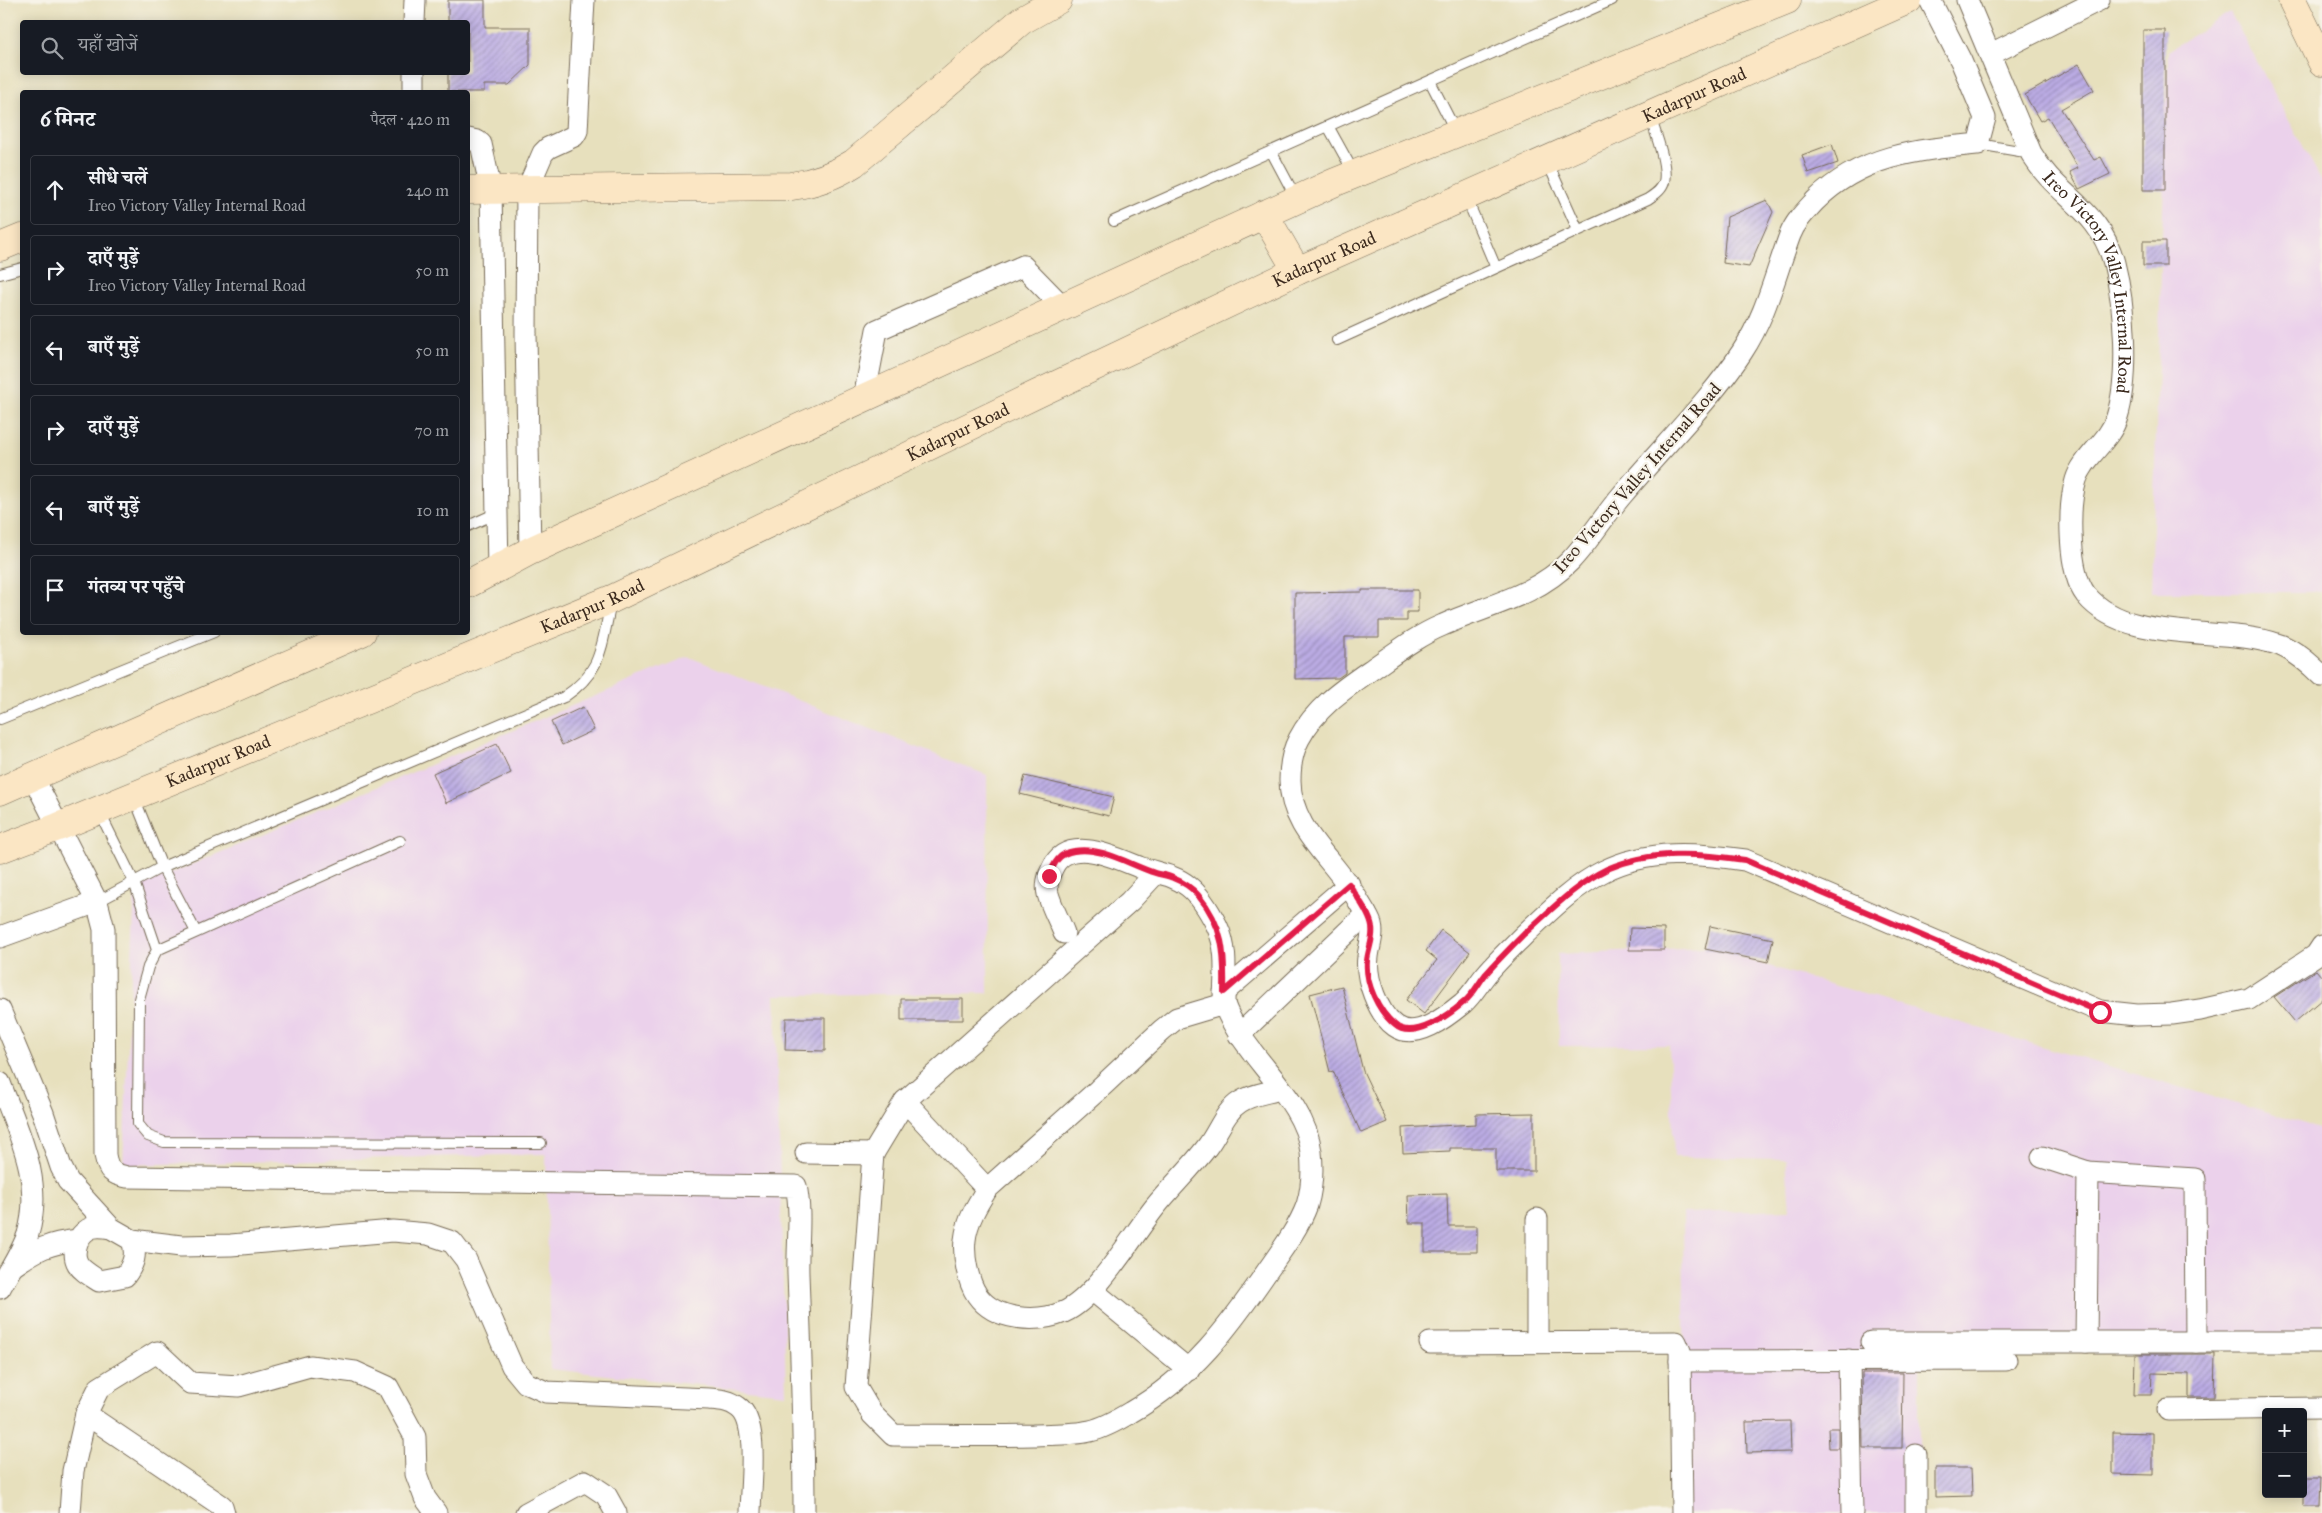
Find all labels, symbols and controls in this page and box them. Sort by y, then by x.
search box [20,20,470,75]
text: यहाँ खोजें [78,33,138,56]
icon: search [38,34,66,62]
street label: Kadarpur Road [1639,62,1749,128]
text: 6 मिनट [40,106,95,132]
text: पैदल · 420 m [370,110,450,129]
text: सीधे चलें [88,166,147,189]
street label: Ireo Victory Valley Internal Road [2038,166,2136,395]
icon: ahead [41,176,69,204]
text: 240 m [406,181,449,200]
text: Ireo Victory Valley Internal Road [88,196,306,215]
street label: Kadarpur Road [1269,226,1379,292]
text: दाएँ मुड़ें [88,246,139,269]
icon: right [41,256,69,284]
text: 50 m [415,261,449,280]
text: Ireo Victory Valley Internal Road [88,276,306,295]
text: बाएँ मुड़ें [88,335,139,358]
icon: left [41,336,69,364]
text: 50 m [415,341,449,360]
street label: Ireo Victory Valley Internal Road [1548,378,1726,578]
street label: Kadarpur Road [903,398,1013,466]
text: दाएँ मुड़ें [88,415,139,438]
icon: right [41,416,69,444]
text: 70 m [414,421,449,440]
text: बाएँ मुड़ें [88,495,139,518]
icon: left [41,496,69,524]
text: 10 m [417,501,449,520]
street label: Kadarpur Road [537,574,648,638]
text: गंतव्य पर पहुँचे [88,575,184,598]
icon: arrive [41,576,69,604]
street label: Kadarpur Road [162,730,274,793]
route end [1038,865,1061,888]
route start [2089,1001,2112,1024]
map controls [2262,1408,2307,1498]
button: + [2262,1408,2307,1453]
button: − [2262,1453,2307,1498]

